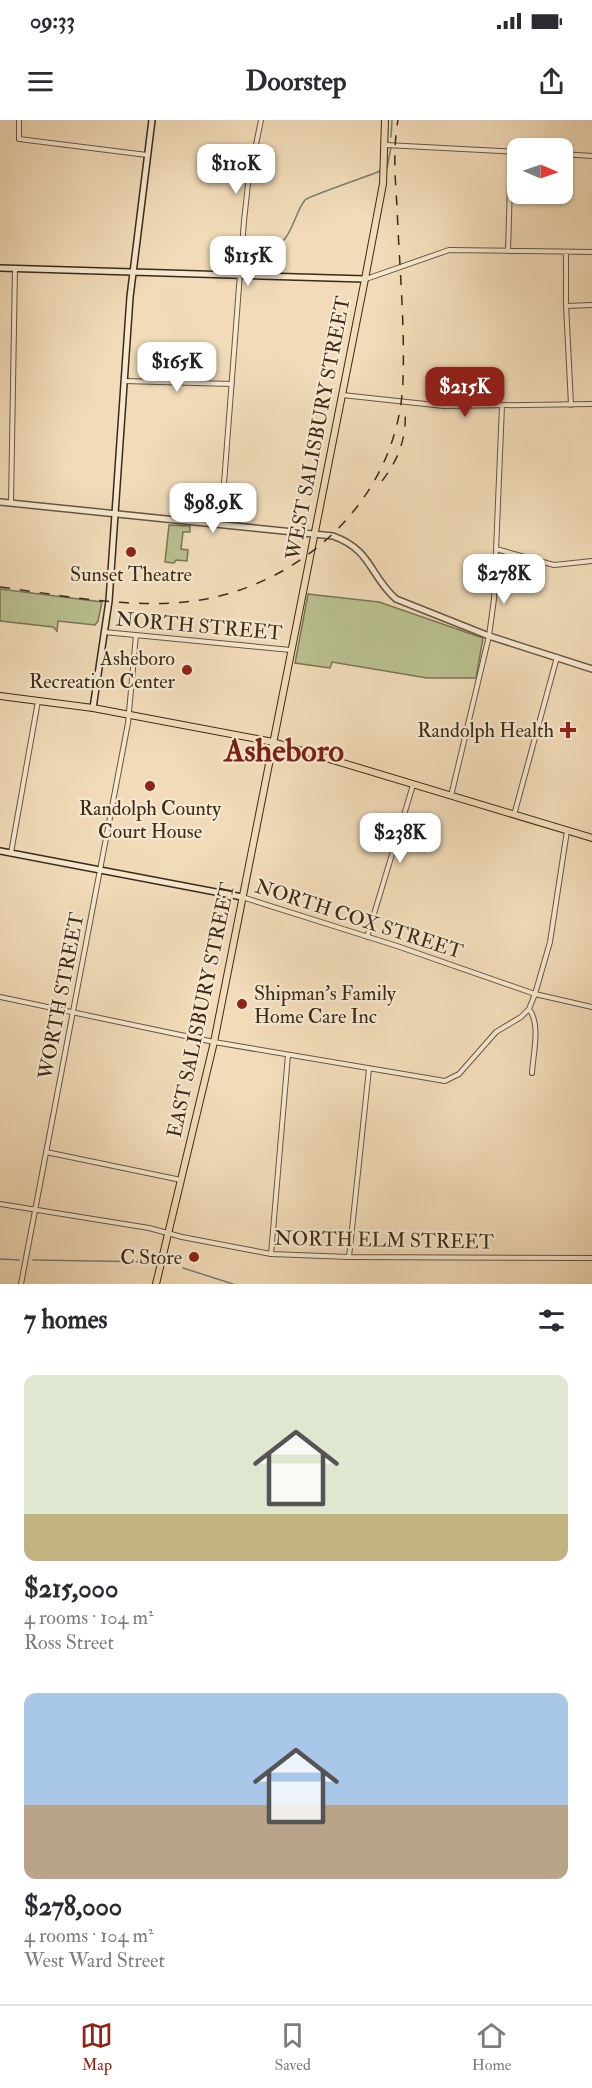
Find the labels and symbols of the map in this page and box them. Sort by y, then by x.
north arrow [507,138,573,204]
pin: $110K [194,144,278,195]
pin: $115K [206,236,290,287]
street label: WEST SALISBURY STREET [280,294,356,563]
pin: $165K [135,342,219,393]
pin: $215K [423,367,507,418]
pin: $98.9K [164,483,262,534]
marker: Sunset Theatre [124,545,138,559]
pin: $278K [462,554,546,605]
place label: Sunset Theatre [70,562,192,587]
street label: NORTH STREET [115,606,283,646]
place label: Asheboro Recreation Center [29,646,176,694]
marker: Asheboro Recreation Center [180,663,194,677]
place label: Randolph Health [417,718,555,744]
marker: Randolph Health [559,721,577,739]
district label: Asheboro [222,731,344,771]
marker: Randolph County Court House [143,779,157,793]
place label: Randolph County Court House [79,796,222,844]
pin: $238K [358,813,442,864]
street label: NORTH COX STREET [252,874,466,964]
street label: EAST SALISBURY STREET [162,880,240,1140]
street label: WORTH STREET [32,910,89,1082]
place label: Shipman's Family Home Care Inc [254,981,397,1029]
marker: Shipman's Family Home Care Inc [235,997,249,1011]
street label: NORTH ELM STREET [274,1226,494,1254]
place label: C Store [120,1245,182,1270]
marker: C Store [187,1250,201,1264]

